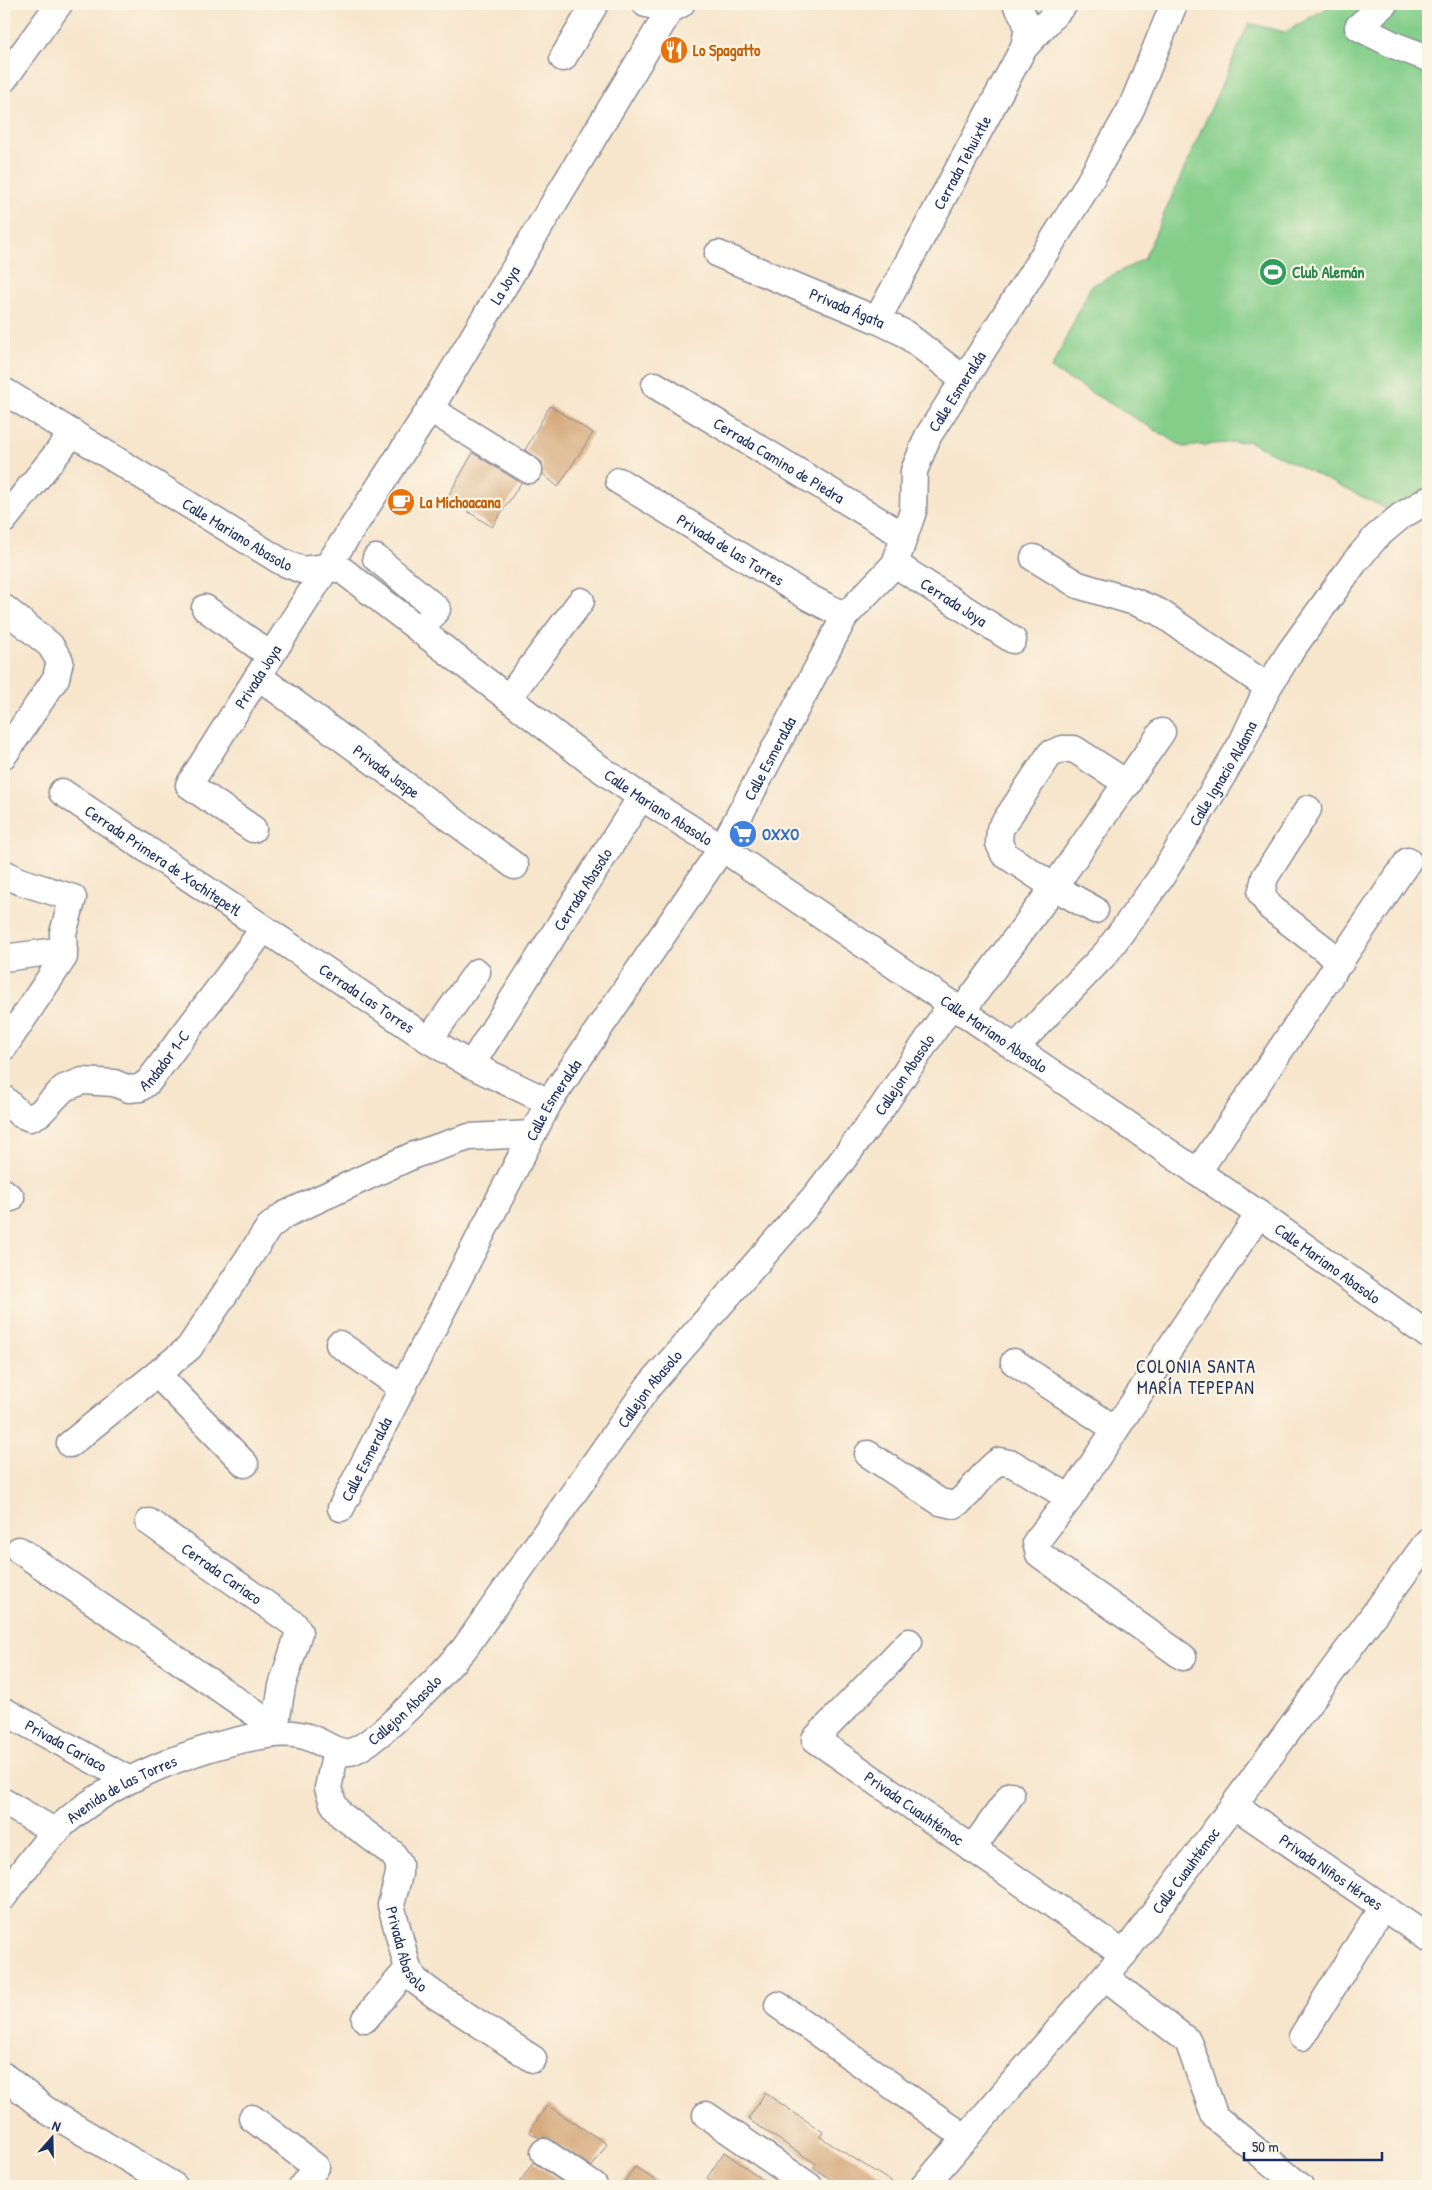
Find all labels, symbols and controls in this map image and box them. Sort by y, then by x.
restaurant icon: Lo Spagatto [659,35,689,65]
place label: Lo Spagatto [693,39,761,62]
street label: Cerrada Tehuixtle [928,111,997,213]
sports icon: Club Alemán [1258,257,1288,287]
place label: Club Alemán [1292,261,1365,283]
street label: La Joya [485,262,525,308]
street label: Privada Ágata [806,282,889,333]
street label: Calle Esmeralda [923,347,991,436]
street label: Cerrada Camino de Piedra [709,412,849,508]
cafe icon: La Michoacana [386,487,416,517]
place label: La Michoacana [420,491,501,513]
street label: Calle Mariano Abasolo [178,492,296,576]
street label: Privada de las Torres [673,508,788,591]
street label: Cerrada Joya [916,572,992,632]
street label: Privada Joya [229,640,286,713]
street label: Calle Esmeralda [738,713,801,804]
street label: Calle Ignacio Aldama [1183,717,1262,830]
street label: Privada Jaspe [349,739,425,804]
street label: Calle Mariano Abasolo [600,764,717,851]
street label: Cerrada Primera de Xochitepetl [80,799,246,922]
supermarket icon: OXXO [728,819,758,849]
place label: OXXO [762,823,799,845]
street label: Cerrada Abasolo [548,843,617,935]
street label: Cerrada Las Torres [315,958,419,1038]
street label: Calle Mariano Abasolo [936,989,1053,1078]
street label: Andador 1-C [134,1025,195,1096]
street label: Callejon Abasolo [869,1029,940,1120]
street label: Calle Esmeralda [520,1055,586,1144]
street label: Calle Mariano Abasolo [1270,1218,1386,1309]
street label: Callejon Abasolo [612,1345,687,1432]
district label: COLONIA SANTA MARÍA TEPEPAN [1136,1354,1256,1400]
street label: Calle Esmeralda [335,1413,397,1505]
street label: Cerrada Cariaco [177,1537,267,1609]
street label: Callejon Abasolo [363,1669,446,1750]
street label: Privada Cariaco [21,1714,111,1777]
street label: Avenida de las Torres [62,1749,180,1828]
street label: Privada Cuauhtémoc [860,1766,969,1851]
street label: Calle Cuauhtémoc [1146,1822,1225,1918]
street label: Privada Niños Héroes [1275,1828,1387,1915]
street label: Privada Abasolo [381,1904,432,1997]
north arrow [28,2112,78,2162]
text: N [50,2115,64,2136]
scale bar [1244,2130,1382,2162]
text: 50 m [1252,2136,1279,2157]

